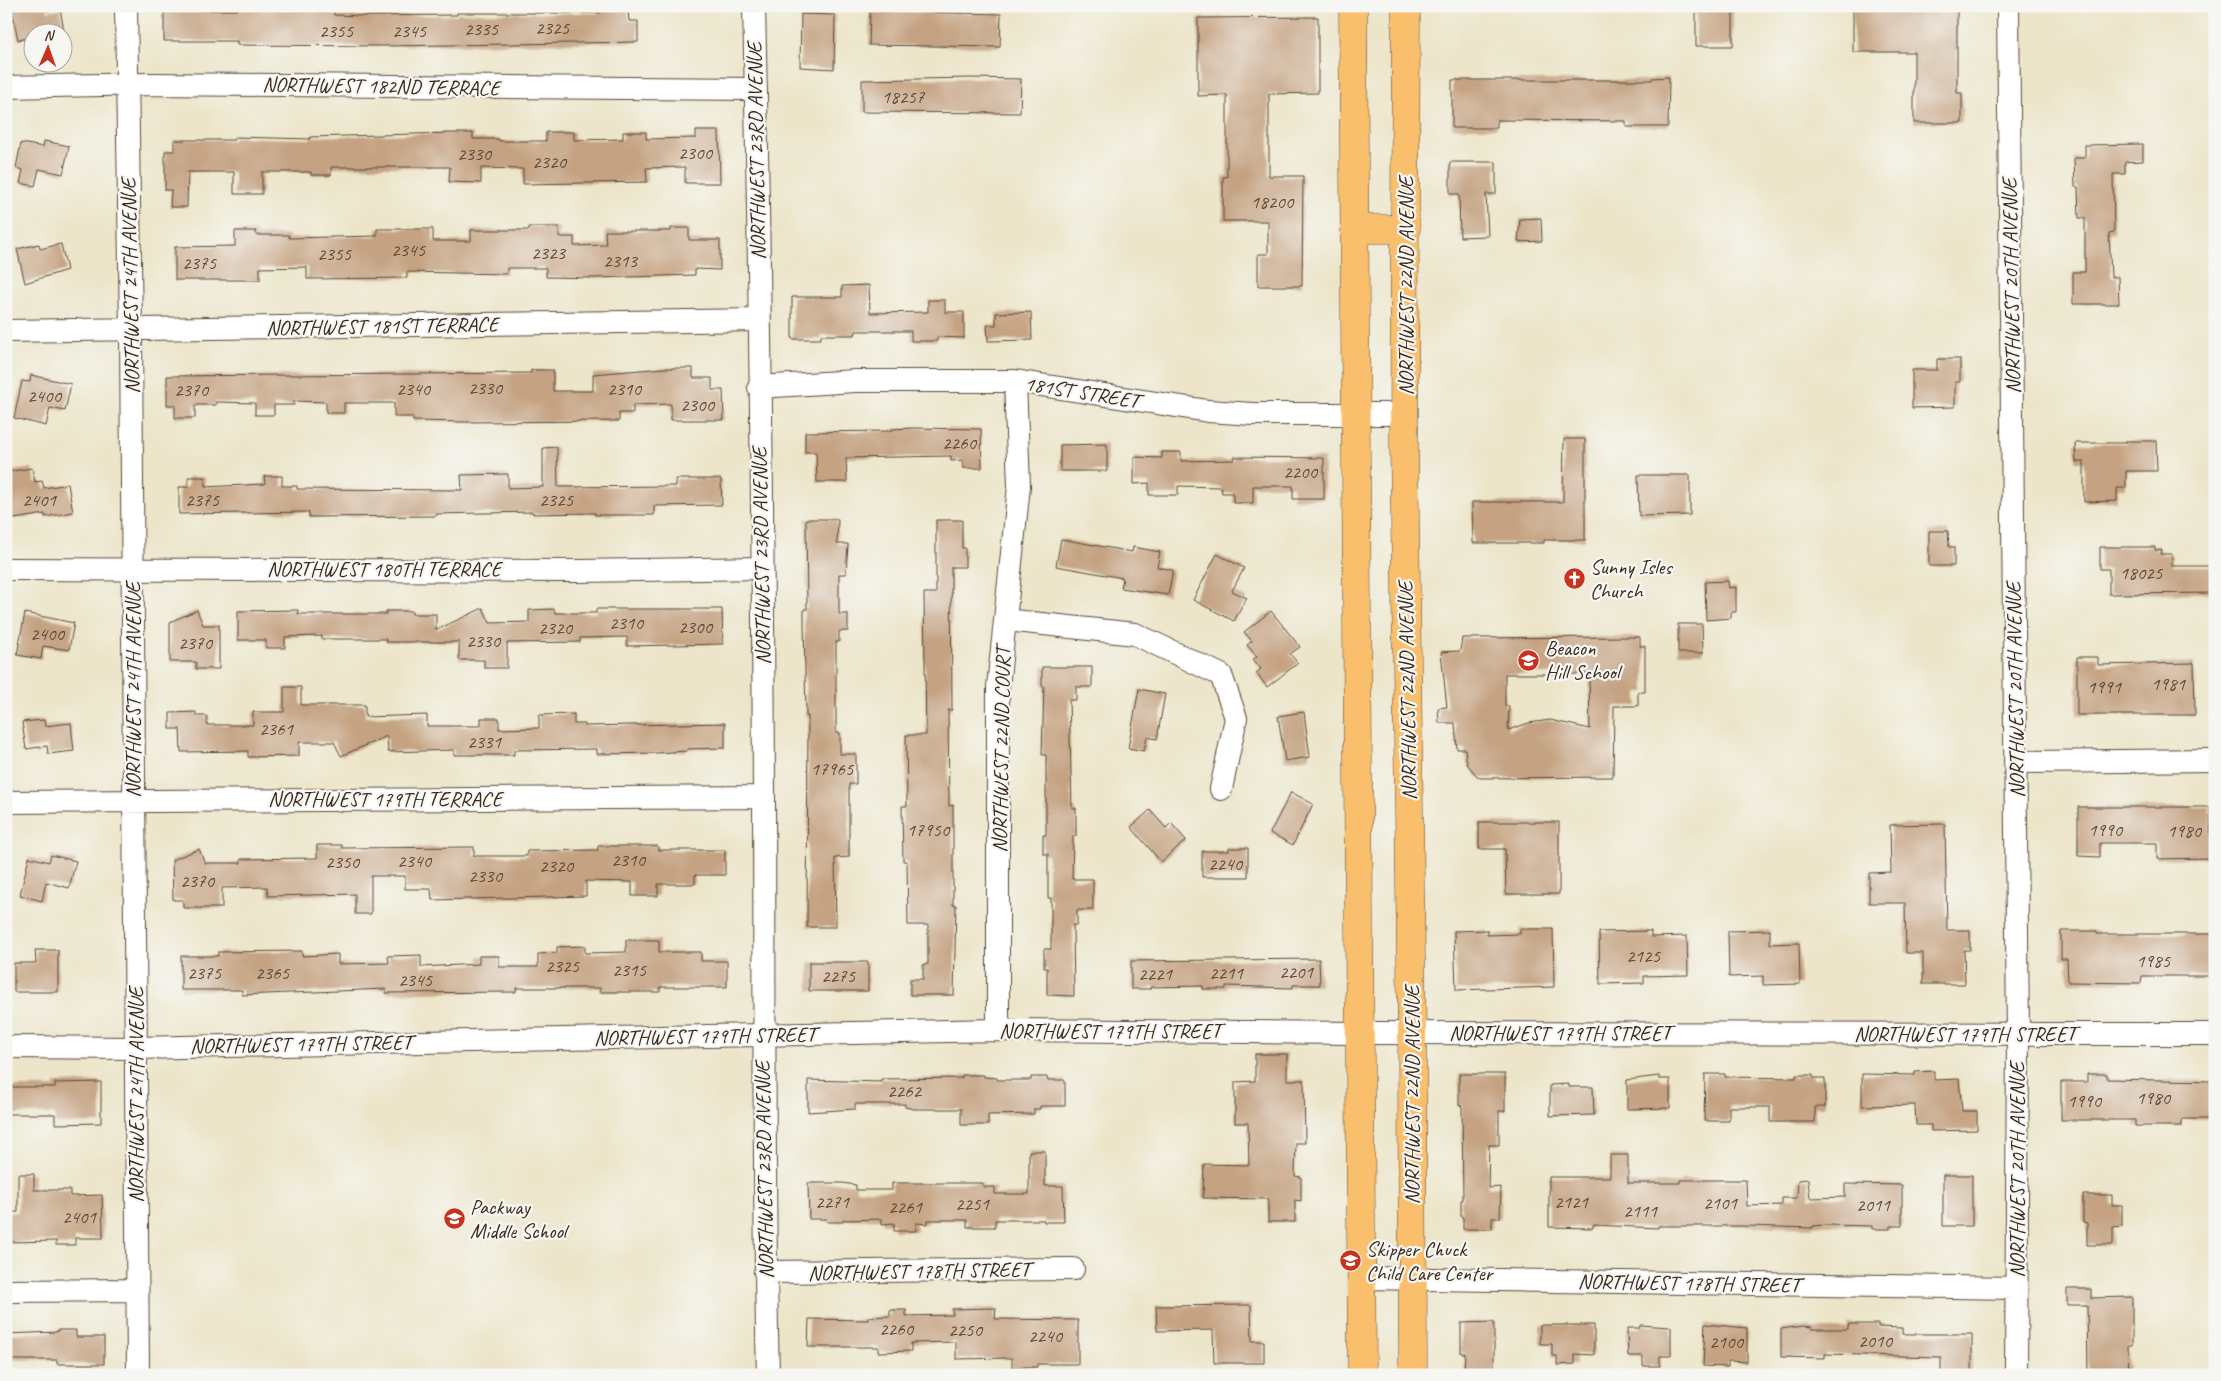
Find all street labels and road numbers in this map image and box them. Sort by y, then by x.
street label: NORTHWEST 23RD AVENUE [741,39,771,260]
street label: NORTHWEST 182ND TERRACE [262,71,502,101]
street label: NORTHWEST 22ND AVENUE [1393,174,1419,395]
street label: NORTHWEST 24TH AVENUE [115,175,145,394]
street label: NORTHWEST 20TH AVENUE [1996,175,2026,394]
street label: NORTHWEST 181ST TERRACE [266,311,501,341]
street label: 181ST STREET [1023,370,1146,415]
street label: NORTHWEST 23RD AVENUE [746,444,776,665]
street label: NORTHWEST 180TH TERRACE [267,556,503,582]
street label: NORTHWEST 22ND AVENUE [1392,578,1422,801]
street label: NORTHWEST 24TH AVENUE [120,579,146,798]
street label: NORTHWEST 20TH AVENUE [2000,579,2030,798]
street label: NORTHWEST 22ND COURT [986,642,1016,853]
street label: NORTHWEST 179TH TERRACE [268,786,504,812]
street label: NORTHWEST 22ND AVENUE [1399,983,1425,1204]
street label: NORTHWEST 24TH AVENUE [123,984,149,1203]
street label: NORTHWEST 179TH STREET [999,1018,1226,1044]
street label: NORTHWEST 179TH STREET [1449,1020,1676,1046]
street label: NORTHWEST 179TH STREET [594,1021,822,1051]
street label: NORTHWEST 179TH STREET [1854,1021,2081,1047]
street label: NORTHWEST 179TH STREET [190,1029,418,1059]
street label: NORTHWEST 23RD AVENUE [749,1058,779,1279]
street label: NORTHWEST 20TH AVENUE [2004,1059,2030,1278]
street label: NORTHWEST 178TH STREET [808,1256,1036,1286]
street label: NORTHWEST 178TH STREET [1578,1268,1806,1298]

